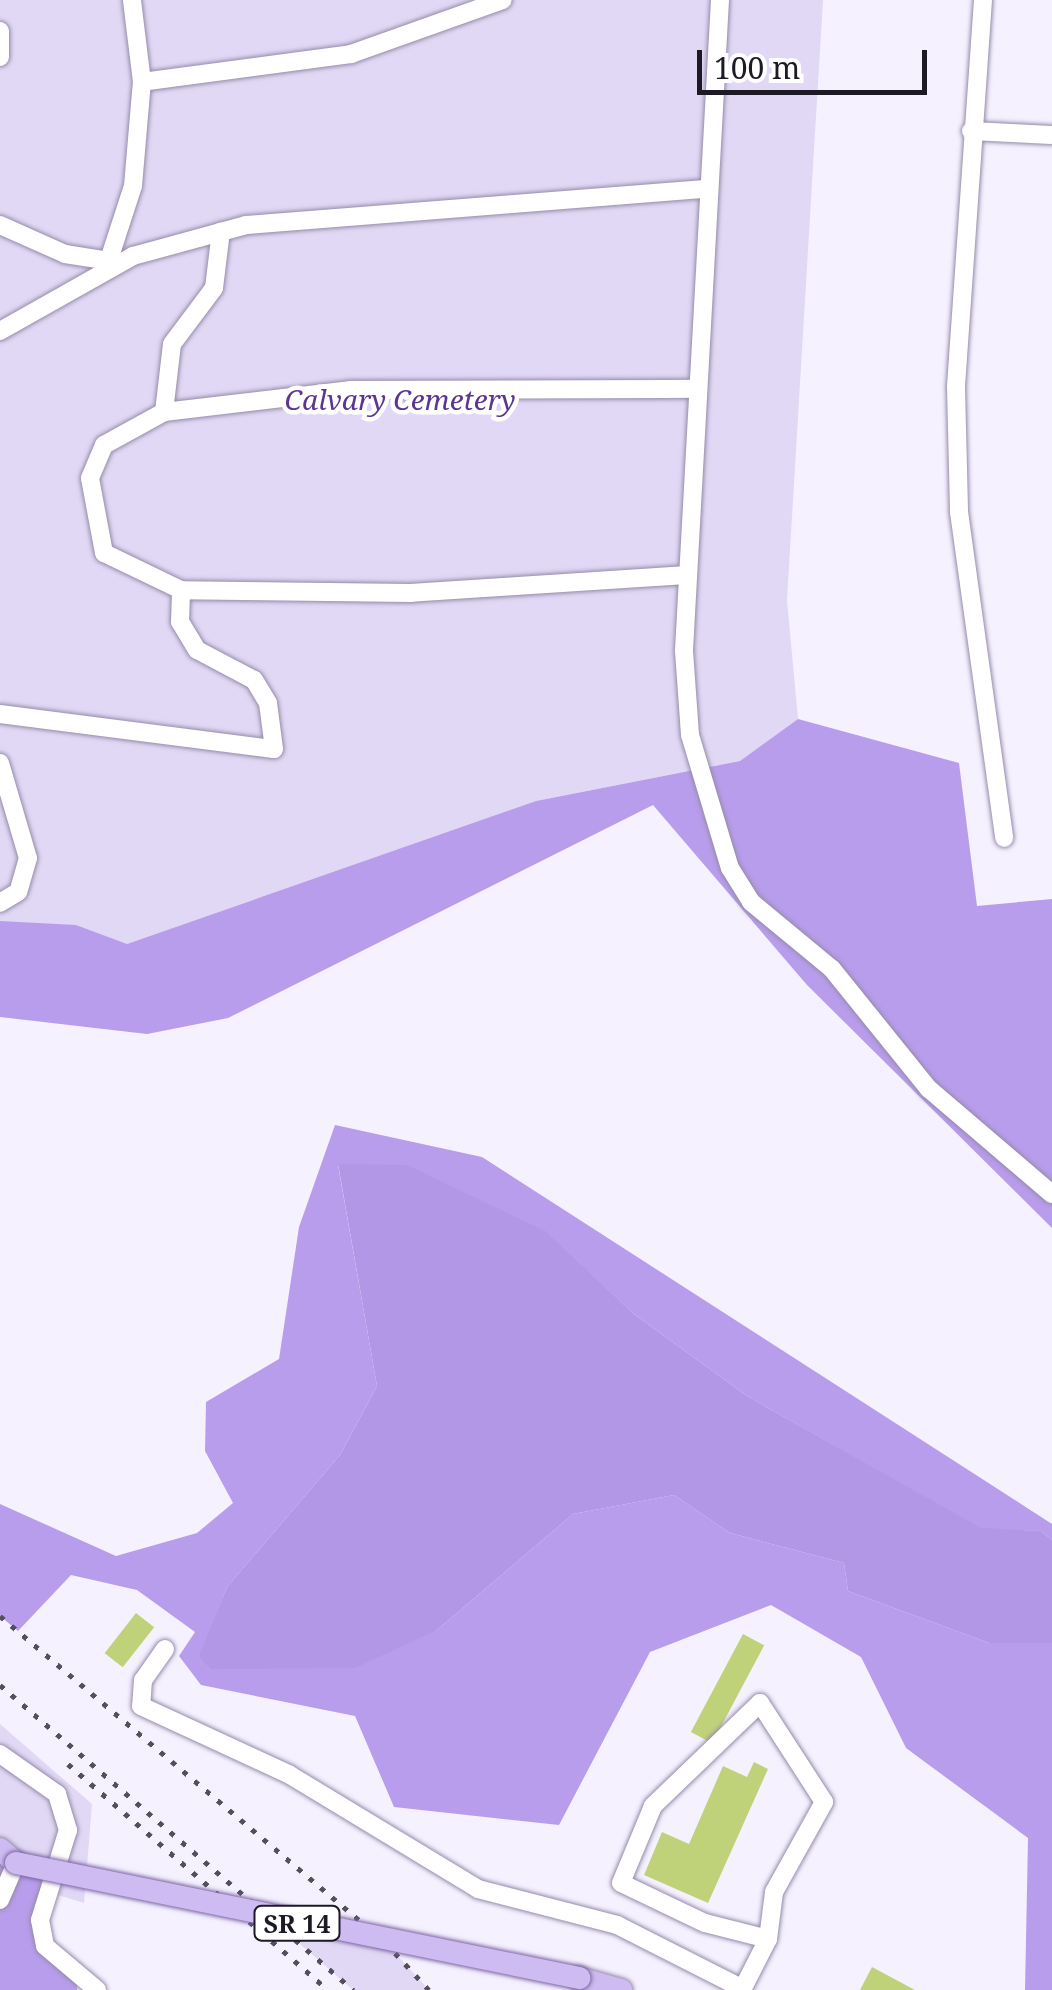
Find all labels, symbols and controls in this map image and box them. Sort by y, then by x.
scale bar [702,30,932,92]
text: 100 m [714,47,800,88]
park label: Calvary Cemetery [285,382,515,416]
road number: SR 14 [252,1903,342,1943]

